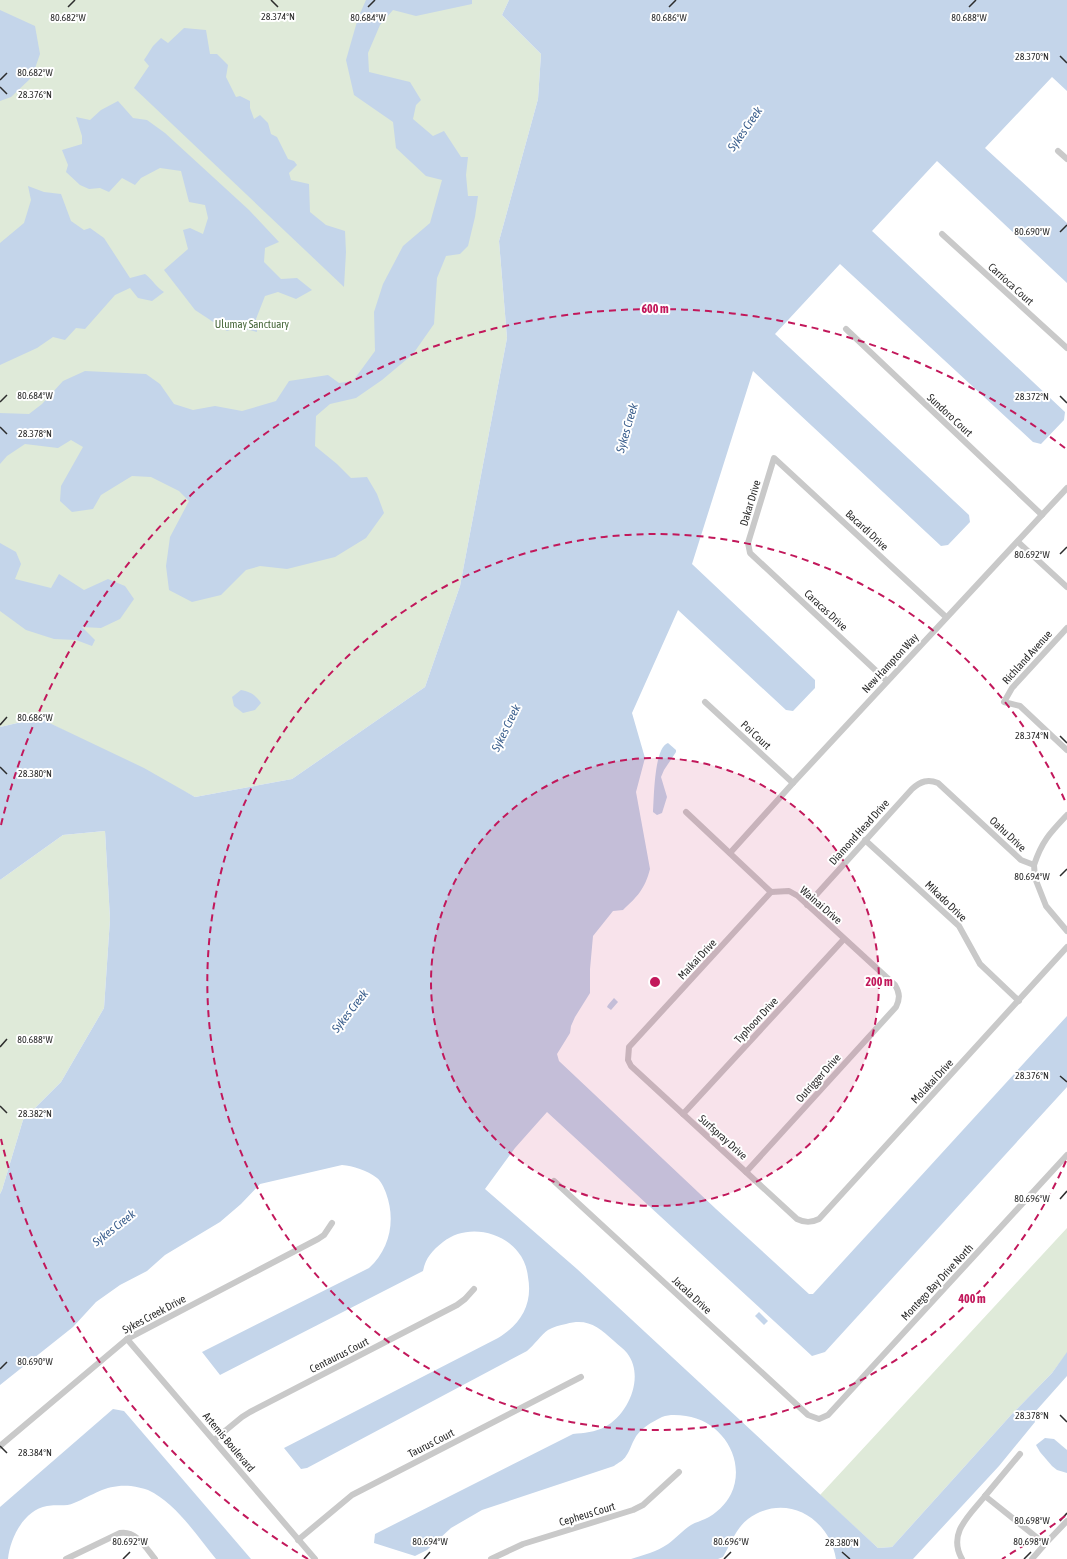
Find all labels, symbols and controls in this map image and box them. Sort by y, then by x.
text: 28.374°N [261,11,295,22]
text: 80.682°W [50,12,86,23]
text: 80.684°W [350,12,386,23]
text: 80.686°W [651,12,687,23]
text: 80.688°W [951,12,987,23]
text: 28.370°N [1015,51,1049,62]
text: 80.682°W [17,67,53,78]
text: 28.376°N [18,89,52,100]
water label: Sykes Creek [724,104,766,155]
text: 80.690°W [1014,226,1050,237]
street label: Carrioca Court [986,261,1036,307]
text: 600 m [641,302,669,316]
park label: Ulumay Sanctuary [215,318,290,330]
text: 80.684°W [17,390,53,401]
street label: Sundoro Court [925,391,975,439]
text: 28.372°N [1015,391,1049,402]
water label: Sykes Creek [613,401,641,455]
text: 28.378°N [18,428,52,439]
street label: Dakar Drive [737,479,763,527]
street label: Bacardi Drive [843,507,891,553]
text: 80.692°W [1014,549,1050,560]
street label: Caracas Drive [802,587,850,633]
street label: Richland Avenue [1000,628,1054,686]
street label: New Hampton Way [860,631,921,695]
water label: Sykes Creek [488,701,524,755]
text: 80.686°W [17,712,53,723]
street label: Poi Court [739,718,773,752]
text: 28.374°N [1015,730,1049,741]
text: 28.380°N [18,768,52,779]
street label: Diamond Head Drive [827,797,891,867]
street label: Oahu Drive [987,814,1029,854]
text: 80.694°W [1014,871,1050,882]
street label: Mikado Drive [923,878,969,924]
street label: Wainai Drive [798,884,844,926]
street label: Maikai Drive [675,936,719,982]
centre of rings [648,975,662,989]
text: 200 m [865,975,893,989]
water label: Sykes Creek [328,986,372,1036]
street label: Typhoon Drive [732,995,780,1045]
text: 80.688°W [17,1034,53,1045]
street label: Outrigger Drive [793,1051,843,1105]
street label: Molakai Drive [909,1056,955,1106]
text: 28.376°N [1015,1070,1049,1081]
text: 28.382°N [18,1108,52,1119]
street label: Surfspray Drive [696,1112,750,1162]
text: 80.696°W [1014,1193,1050,1204]
water label: Sykes Creek [89,1206,139,1250]
street label: Montego Bay Drive North [899,1241,975,1323]
street label: Jacala Drive [670,1274,714,1316]
street label: Sykes Creek Drive [120,1292,188,1336]
text: 400 m [957,1292,986,1306]
street label: Centaurus Court [308,1335,370,1375]
text: 80.690°W [17,1356,53,1367]
street label: Artemis Boulevard [201,1410,257,1474]
text: 28.378°N [1015,1410,1049,1421]
street label: Taurus Court [406,1426,456,1460]
text: 28.384°N [18,1447,52,1458]
street label: Cepheus Court [558,1500,616,1528]
text: 80.698°W [1014,1515,1050,1526]
text: 80.692°W [112,1536,148,1547]
text: 80.694°W [412,1536,448,1547]
text: 80.696°W [713,1536,749,1547]
text: 80.698°W [1013,1536,1049,1547]
text: 28.380°N [825,1537,859,1548]

